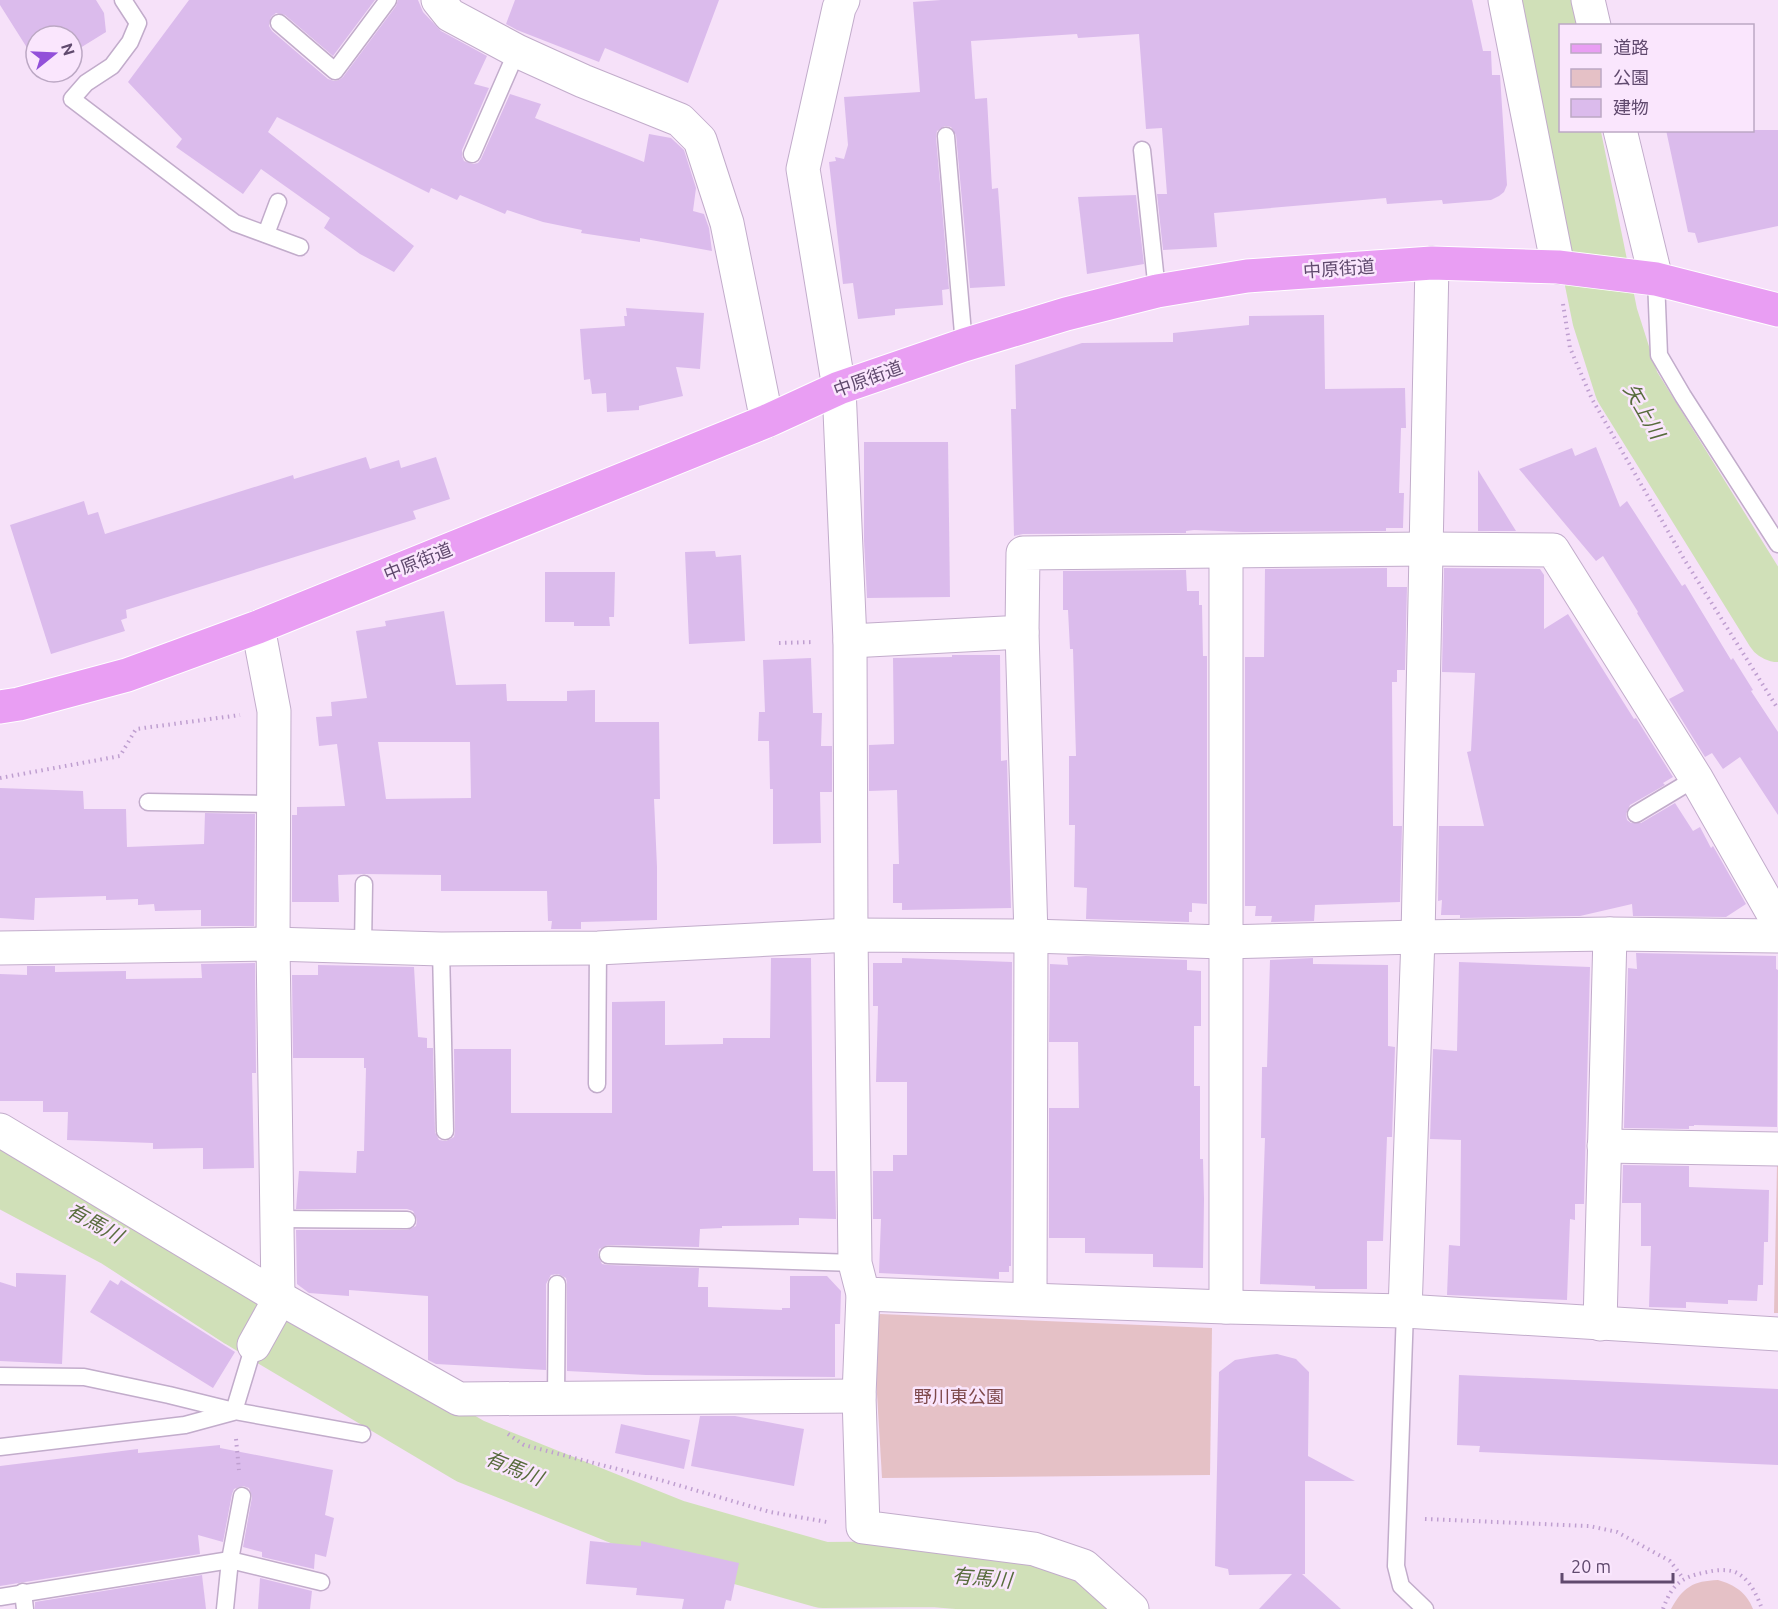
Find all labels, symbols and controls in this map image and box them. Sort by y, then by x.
north arrow [24,24,84,84]
legend [1559,24,1754,132]
text: 道路 [1613,37,1649,57]
text: N [58,41,79,58]
text: 公園 [1613,67,1649,87]
text: 建物 [1613,97,1649,117]
street label: 中原街道 [1302,256,1376,280]
street label: 中原街道 [830,356,905,400]
water label: 矢上川 [1619,379,1670,444]
street label: 中原街道 [381,538,455,584]
water label: 有馬川 [63,1198,129,1248]
park label: 野川東公園 [914,1386,1004,1406]
water label: 有馬川 [482,1446,548,1490]
scale bar [1562,1546,1673,1584]
text: 20 m [1571,1556,1611,1576]
water label: 有馬川 [951,1563,1015,1592]

